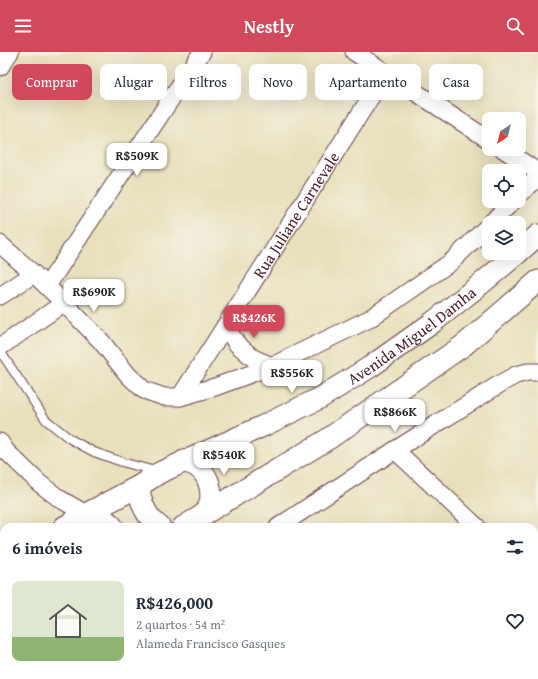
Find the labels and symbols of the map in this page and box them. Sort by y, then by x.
north arrow [482,112,526,156]
pin: R$509K [104,143,170,177]
street label: Rua Juliane Carnevale [247,147,345,283]
pin: R$690K [61,279,127,313]
street label: Avenida Miguel Damha [343,280,481,390]
pin: R$426K [221,305,287,339]
pin: R$556K [259,360,325,394]
pin: R$866K [362,399,428,433]
pin: R$540K [191,442,257,476]

